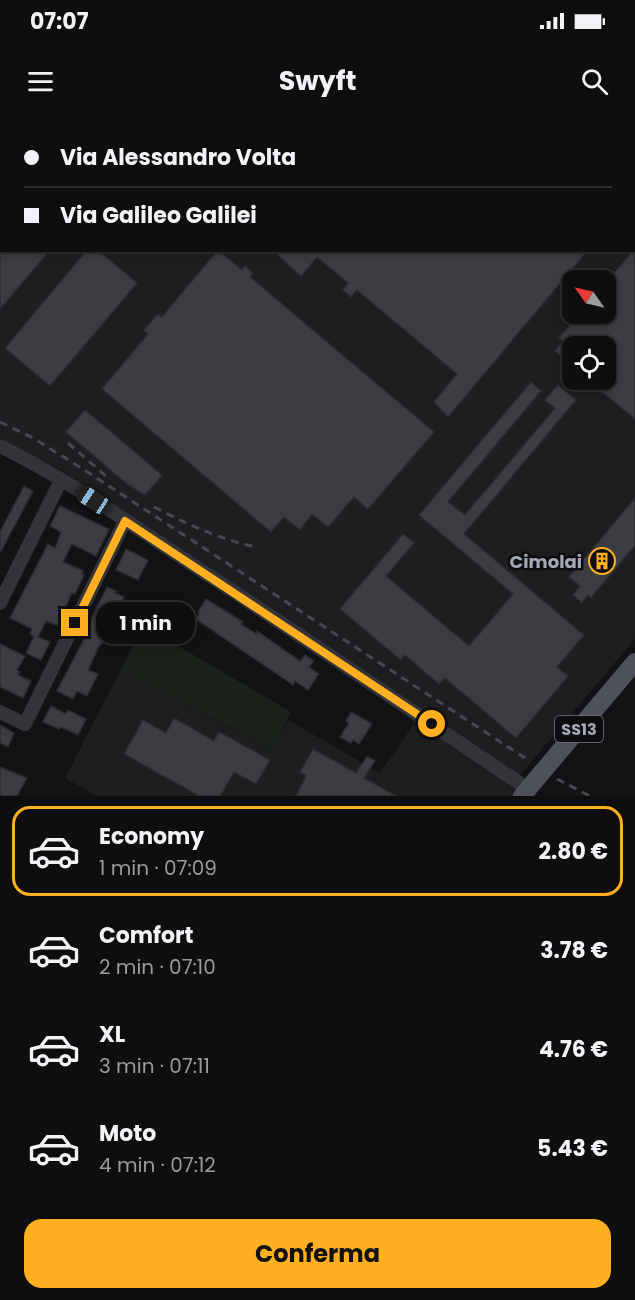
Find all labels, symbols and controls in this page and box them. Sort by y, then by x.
text: 07:07 [30,6,88,37]
text: Swyft [279,62,356,99]
icon: menu [24,65,57,98]
icon: search [578,65,611,98]
text: Via Alessandro Volta [60,142,296,173]
text: Via Galileo Galilei [60,200,257,231]
north arrow [562,270,616,324]
map controls [562,270,616,390]
button: locate [562,336,616,390]
car [73,483,113,517]
building icon: Cimolai [587,546,617,576]
place label: Cimolai [510,549,582,574]
callout: 1 min [96,602,195,644]
route end [61,609,88,636]
text: 1 min [119,609,172,637]
route start [418,710,445,737]
road number: SS13 [555,716,603,742]
text: Economy [99,821,204,852]
icon: car [27,824,81,878]
text: 2.80 € [538,836,608,867]
text: 1 min · 07:09 [99,854,217,882]
text: Comfort [99,920,193,951]
icon: car [27,923,81,977]
text: 3.78 € [540,935,608,966]
text: 2 min · 07:10 [99,953,216,981]
text: XL [99,1019,125,1050]
icon: car [27,1022,81,1076]
text: 4.76 € [539,1034,608,1065]
text: 3 min · 07:11 [99,1052,210,1080]
text: Moto [99,1118,156,1149]
icon: car [27,1121,81,1175]
text: 5.43 € [537,1133,608,1164]
text: 4 min · 07:12 [99,1151,216,1179]
button: Conferma [24,1219,611,1288]

